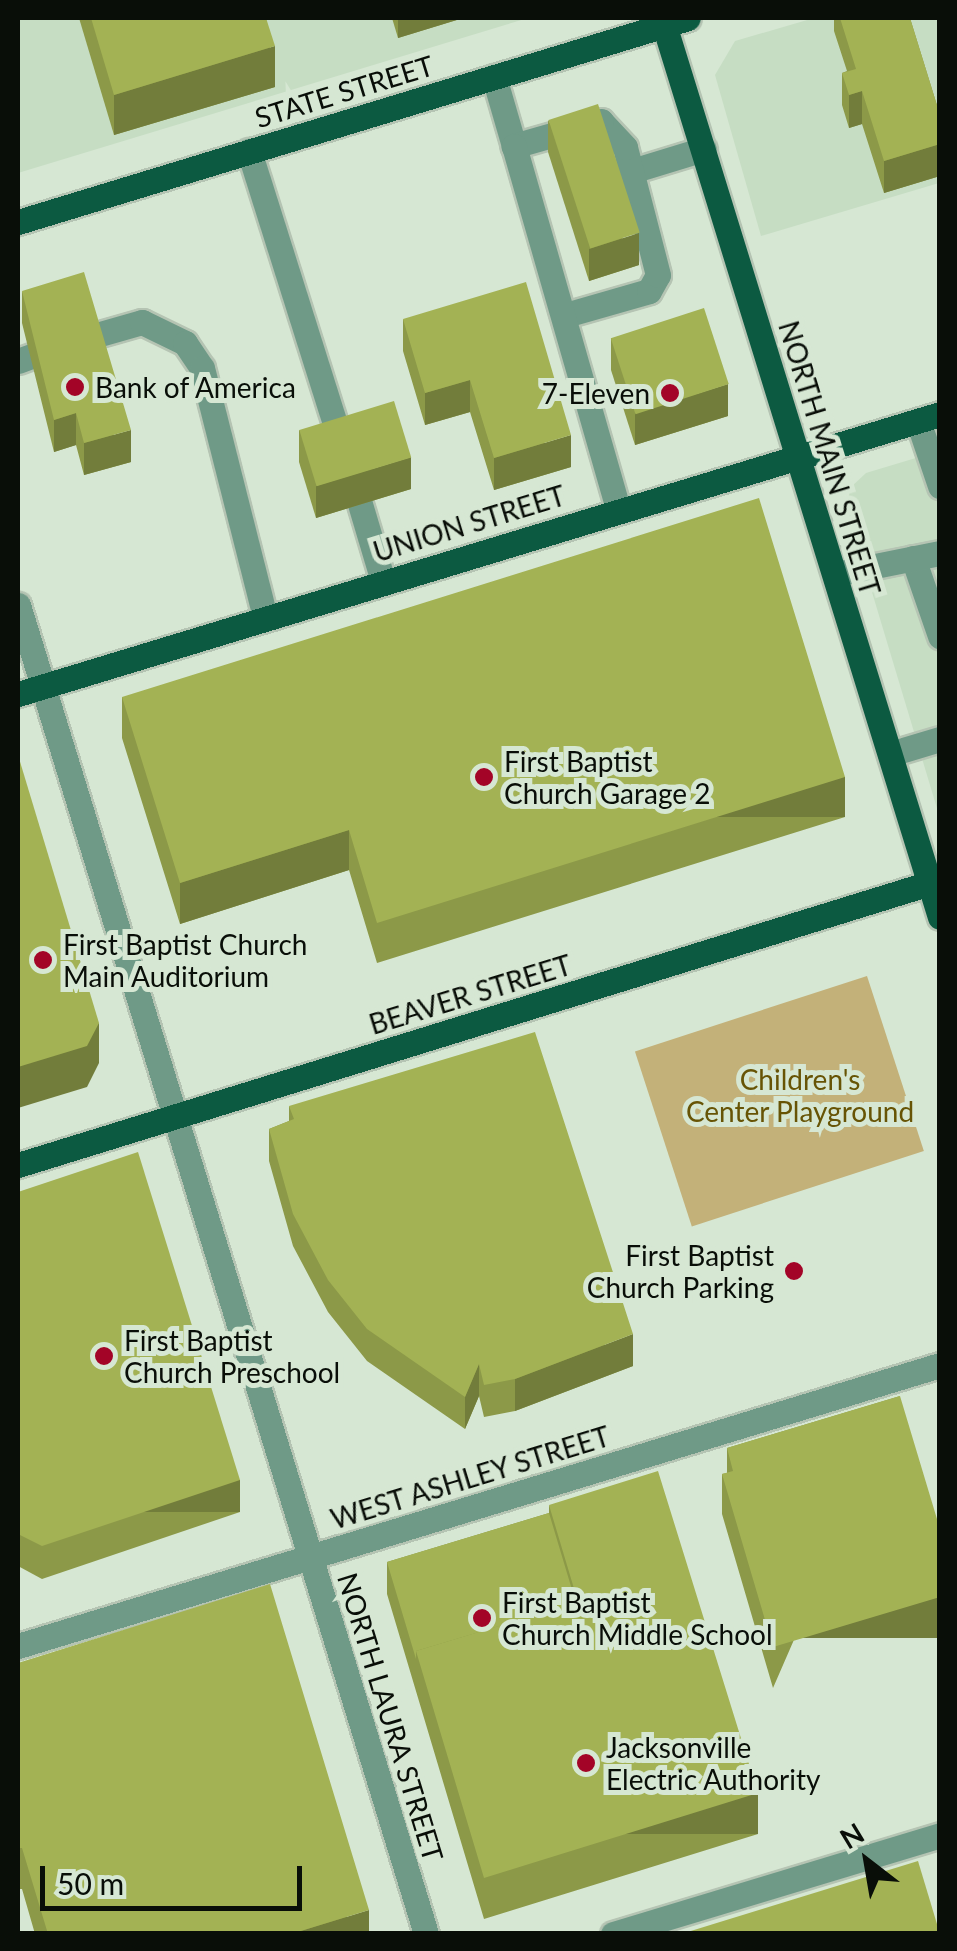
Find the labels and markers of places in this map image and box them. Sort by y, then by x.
place label: Bank of America [95,370,297,404]
marker: Bank of America [64,376,86,398]
place label: 7-Eleven [542,376,650,410]
marker: 7-Eleven [659,382,681,404]
place label: First Baptist Church Garage 2 [504,744,710,810]
marker: First Baptist Church Garage 2 [473,766,495,788]
place label: First Baptist Church Main Auditorium [63,927,307,993]
marker: First Baptist Church Main Auditorium [32,949,54,971]
place label: First Baptist Church Parking [587,1238,774,1304]
marker: First Baptist Church Parking [783,1260,805,1282]
place label: First Baptist Church Preschool [124,1323,340,1389]
marker: First Baptist Church Preschool [93,1345,115,1367]
place label: First Baptist Church Middle School [502,1585,773,1651]
marker: First Baptist Church Middle School [471,1607,493,1629]
place label: Jacksonville Electric Authority [606,1730,821,1796]
marker: Jacksonville Electric Authority [575,1752,597,1774]

